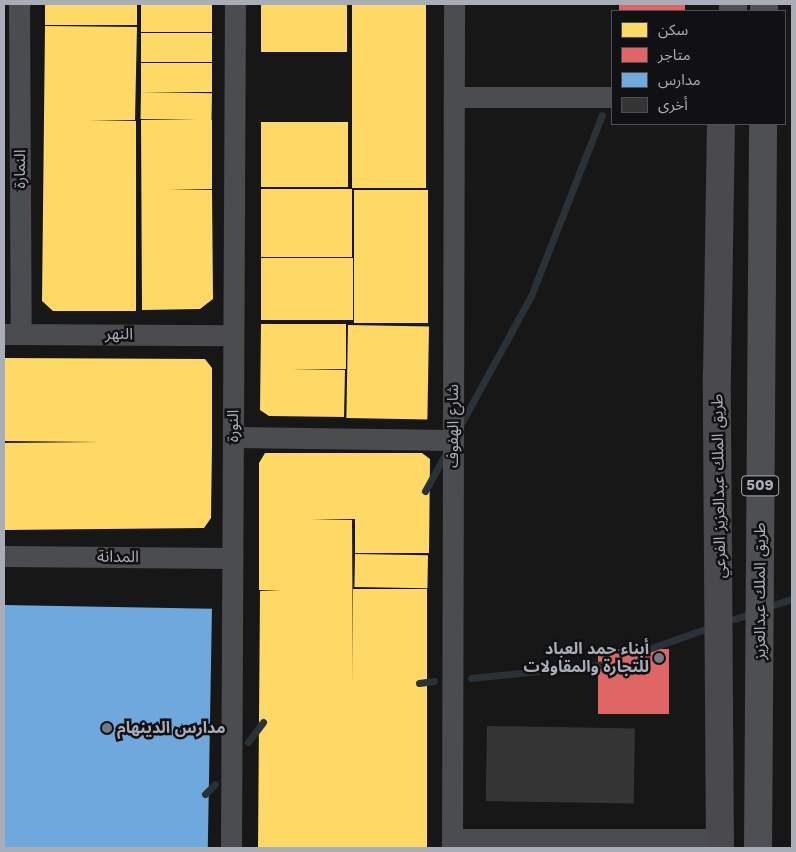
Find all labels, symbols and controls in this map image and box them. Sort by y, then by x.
legend [611,10,786,125]
text: سكن [658,21,688,39]
text: متاجر [658,46,691,64]
text: مدارس [658,71,701,89]
text: أخرى [658,96,688,114]
street label: النمارة [10,149,30,189]
street label: النهر [105,324,133,344]
street label: شارع الهفوف [443,384,463,468]
street label: طريق الملك عبدالعزيز الفرعي [708,394,730,578]
street label: النورة [223,410,243,442]
road number: 509 [740,474,780,498]
street label: طريق الملك عبدالعزيز [750,522,770,660]
street label: المدانة [97,547,139,567]
place label: أبناء حمد العباد للتجارة والمقاولات [524,639,649,677]
marker: أبناء حمد العباد للتجارة والمقاولات [653,652,665,664]
place label: مدارس الدينهام [117,718,226,738]
marker: مدارس الدينهام [101,722,113,734]

